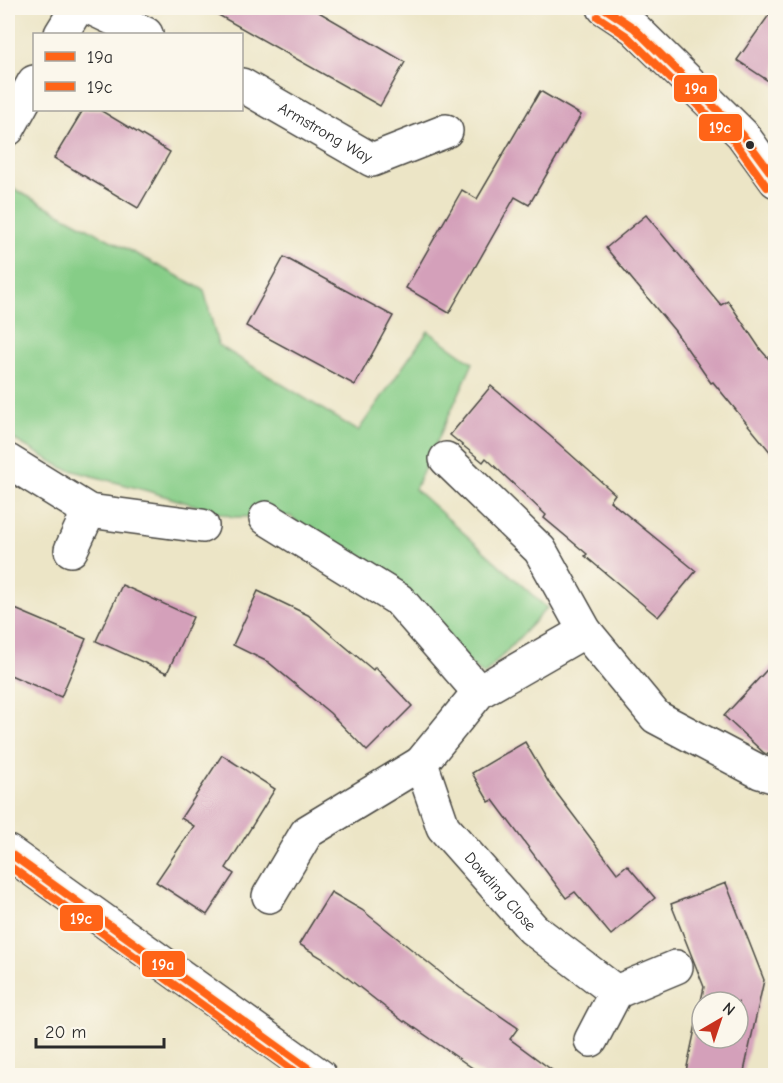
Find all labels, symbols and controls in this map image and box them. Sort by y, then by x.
legend [33,33,243,111]
text: 19a [87,47,113,68]
line badge: 19a [673,74,718,103]
text: 19c [87,77,113,98]
text: 19a [685,80,707,98]
street label: Armstrong Way [275,99,376,168]
line badge: 19c [698,113,743,142]
text: 19c [709,119,732,137]
unlabelled marker [744,139,756,151]
street label: Dowding Close [461,849,540,935]
line badge: 19c [59,904,104,932]
text: 19c [70,910,93,928]
line badge: 19a [141,950,186,978]
text: 19a [152,956,174,974]
north arrow [690,990,750,1050]
text: N [719,999,739,1019]
scale bar [36,1011,164,1049]
text: 20 m [45,1022,86,1043]

